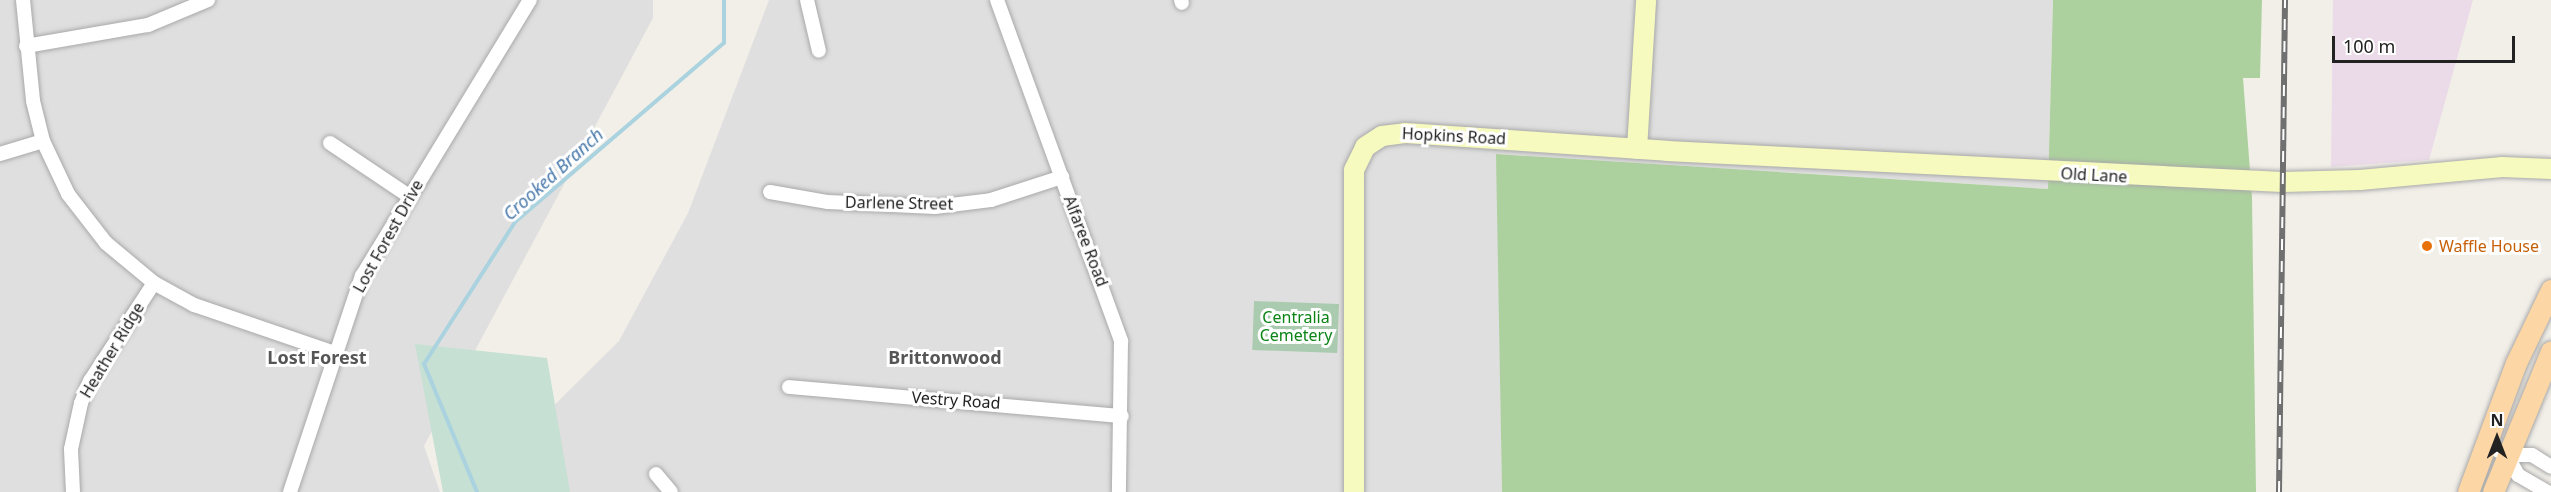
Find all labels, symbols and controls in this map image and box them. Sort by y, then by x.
scale bar [2335,24,2518,62]
text: 100 m [2343,34,2395,58]
water label: Crooked Branch [499,123,607,225]
street label: Hopkins Road [1401,124,1507,148]
street label: Old Lane [2060,164,2128,186]
street label: Lost Forest Drive [349,176,427,296]
street label: Darlene Street [845,192,953,214]
street label: Alfaree Road [1060,193,1112,289]
place label: Waffle House [2439,236,2539,256]
marker: Waffle House [2420,239,2434,253]
street label: Heather Ridge [76,299,148,401]
park label: Centralia Cemetery [1260,307,1332,345]
district label: Lost Forest [267,346,367,368]
district label: Brittonwood [888,346,1002,368]
street label: Vestry Road [911,387,1001,413]
north arrow [2467,408,2527,468]
text: N [2490,409,2504,431]

